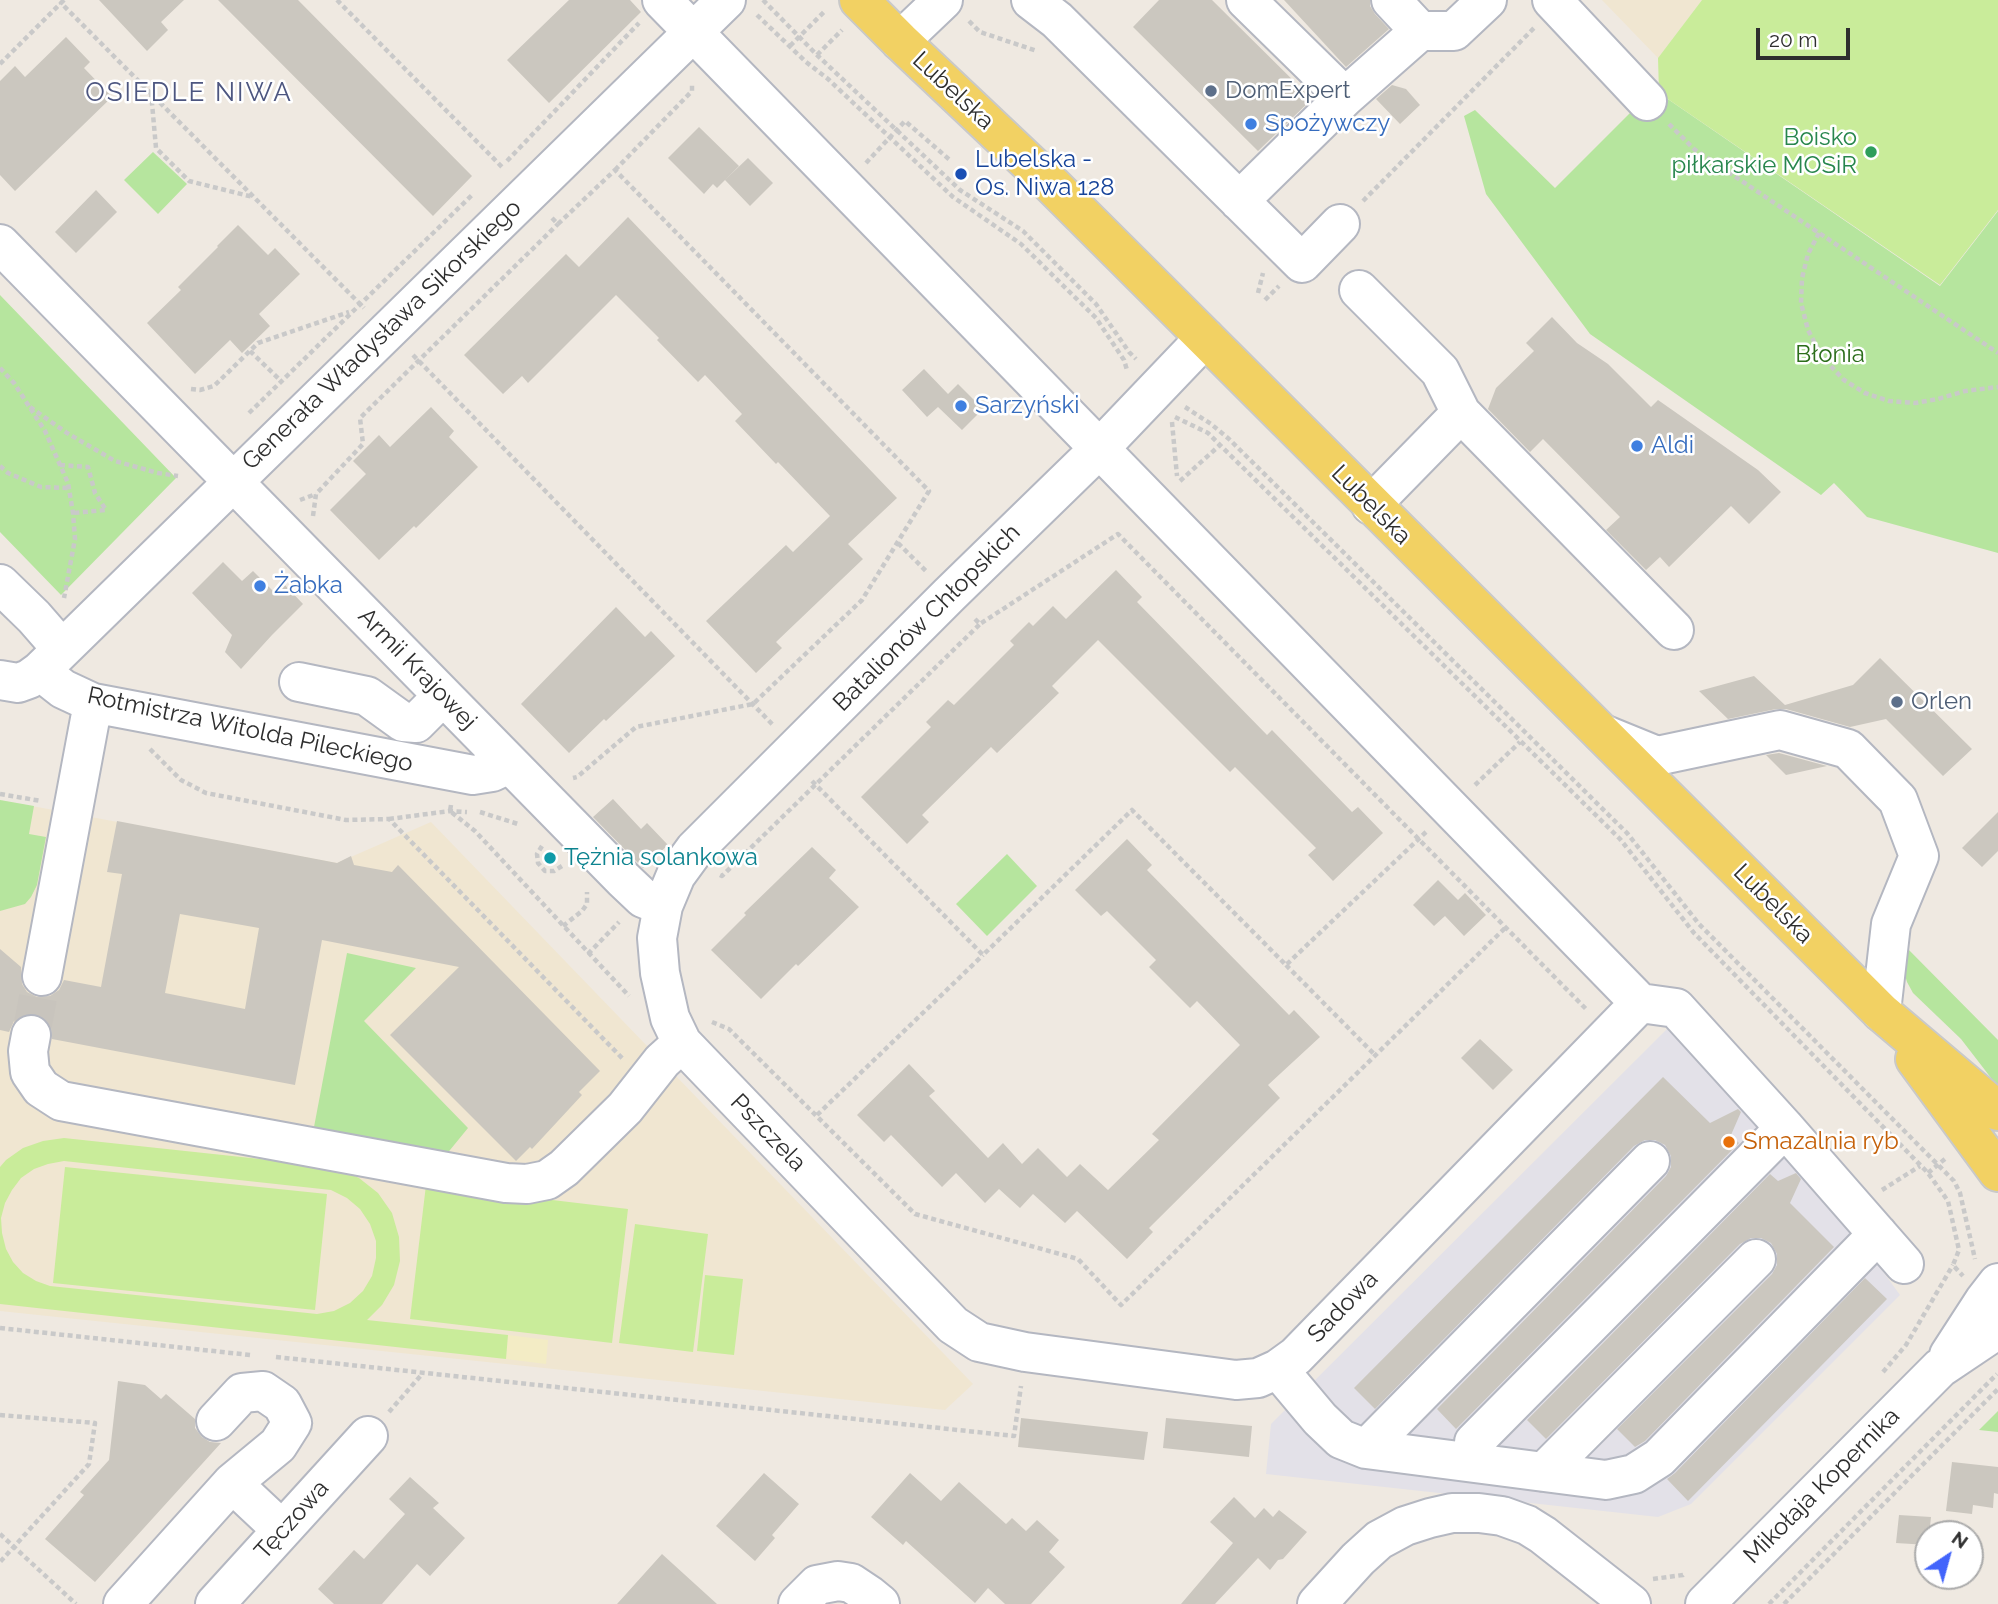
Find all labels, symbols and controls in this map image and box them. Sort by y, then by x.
scale bar [1760,14,1854,58]
text: 20 m [1769,27,1817,52]
street label: Lubelska [906,46,1000,136]
district label: OSIEDLE NIWA [87,77,291,109]
place label: DomExpert [1225,77,1351,105]
marker: DomExpert [1203,83,1219,99]
place label: Spożywczy [1265,110,1390,138]
marker: Spożywczy [1243,116,1259,132]
place label: Boisko piłkarskie MOSiR [1671,124,1857,180]
marker: Boisko piłkarskie MOSiR [1863,144,1879,160]
place label: Lubelska - Os. Niwa 128 [975,146,1114,202]
marker: Lubelska - Os. Niwa 128 [953,166,969,182]
street label: Generała Władysława Sikorskiego [236,194,528,476]
park label: Błonia [1795,341,1865,369]
place label: Sarzyński [975,392,1079,420]
marker: Sarzyński [953,398,969,414]
place label: Aldi [1651,432,1694,460]
marker: Aldi [1629,438,1645,454]
street label: Lubelska [1325,459,1417,551]
street label: Batalionów Chłopskich [827,518,1027,718]
place label: Żabka [274,572,343,600]
marker: Żabka [252,578,268,594]
street label: Armii Krajowej [352,602,482,736]
street label: Rotmistrza Witolda Pileckiego [85,681,415,779]
place label: Orlen [1911,688,1972,716]
marker: Orlen [1889,694,1905,710]
place label: Tężnia solankowa [564,844,758,872]
marker: Tężnia solankowa [542,850,558,866]
street label: Lubelska [1727,858,1819,950]
street label: Pszczela [724,1088,812,1178]
place label: Smazalnia ryb [1743,1128,1899,1156]
marker: Smazalnia ryb [1721,1134,1737,1150]
street label: Sadowa [1302,1265,1384,1349]
street label: Mikołaja Kopernika [1738,1402,1906,1570]
street label: Tęczowa [249,1474,335,1566]
north arrow [1914,1520,1984,1590]
text: N [1948,1526,1972,1553]

